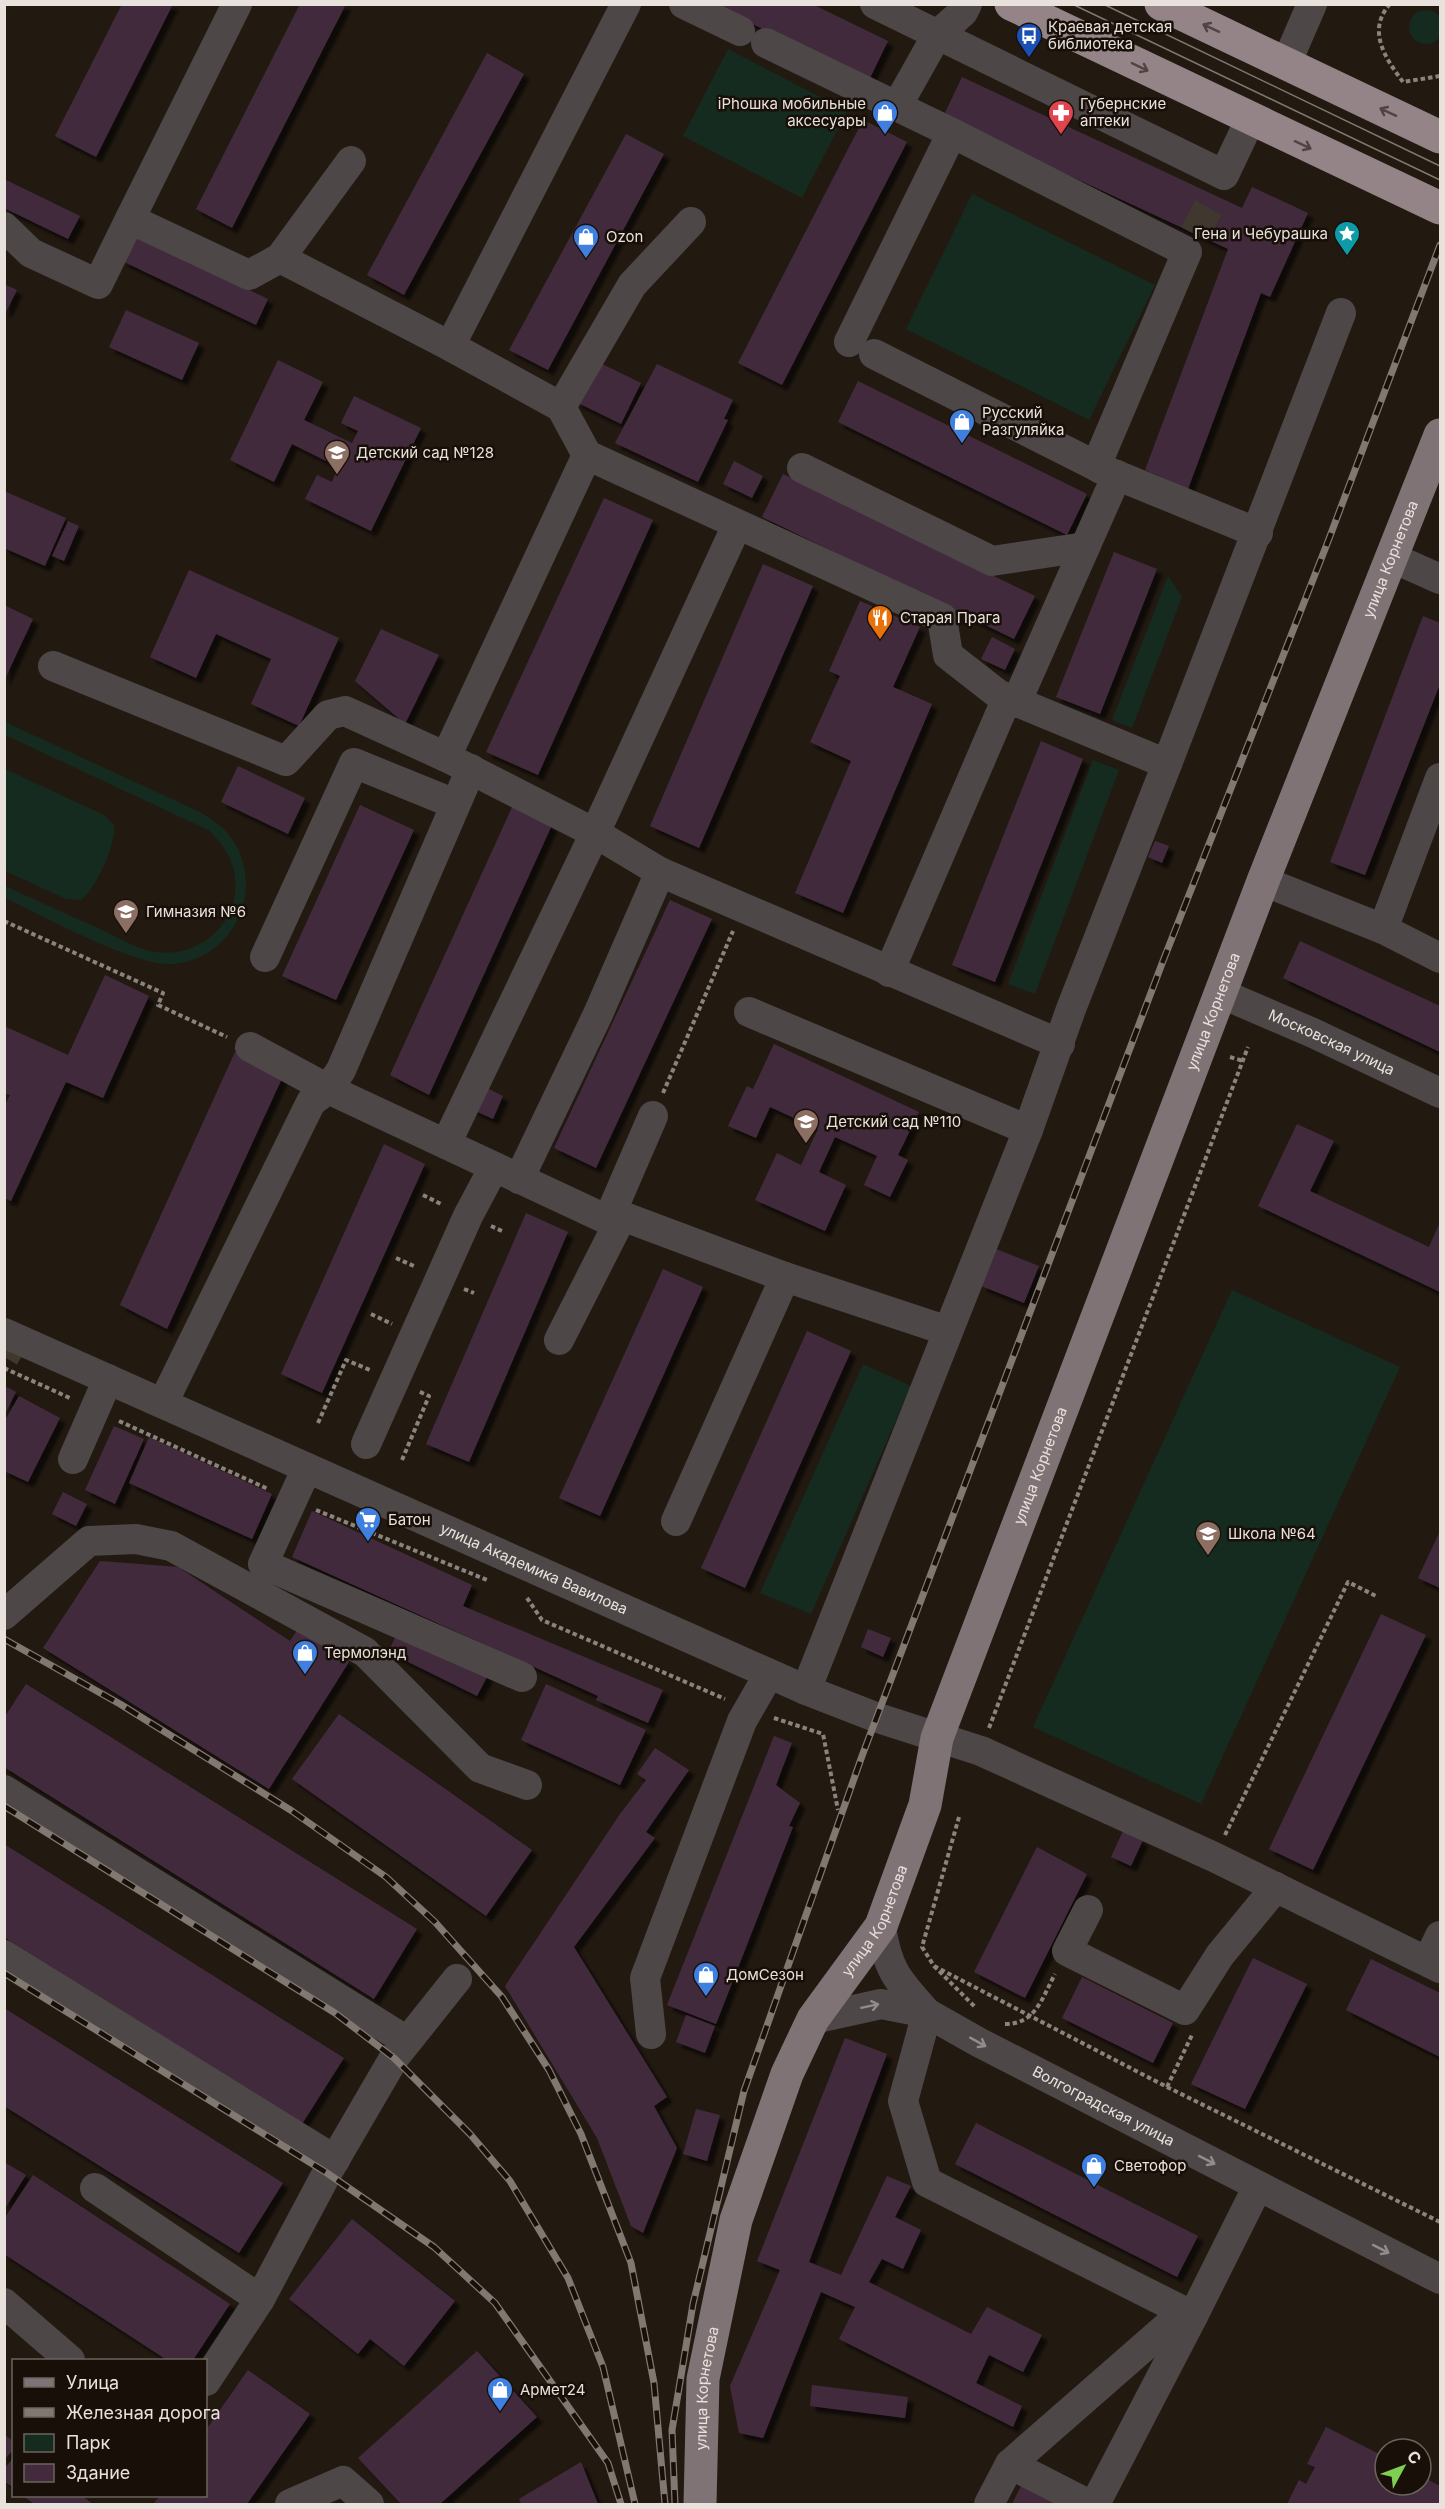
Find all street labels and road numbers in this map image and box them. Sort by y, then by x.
street label: улица Корнетова [1358,498,1422,621]
street label: улица Корнетова [1182,950,1244,1073]
street label: Московская улица [1266,1005,1398,1079]
street label: улица Корнетова [1009,1404,1071,1528]
street label: улица Академика Вавилова [437,1518,631,1618]
street label: улица Корнетова [837,1862,911,1980]
street label: Волгоградская улица [1029,2062,1178,2150]
street label: улица Корнетова [691,2325,723,2451]

